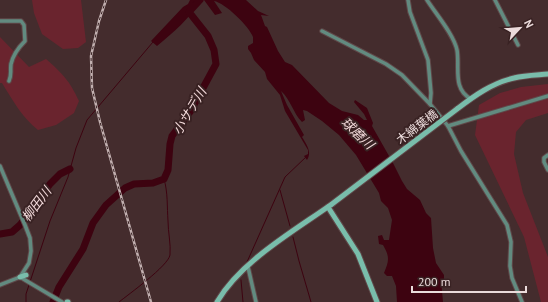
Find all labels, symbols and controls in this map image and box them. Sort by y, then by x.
north arrow [500,8,540,48]
text: N [521,17,537,30]
water label: 小サデ川 [169,83,211,138]
street label: 木綿葉橋 [393,106,440,147]
water label: 球磨川 [338,114,379,154]
water label: 柳田川 [18,182,56,225]
scale bar [412,268,526,294]
text: 200 m [418,274,451,289]

